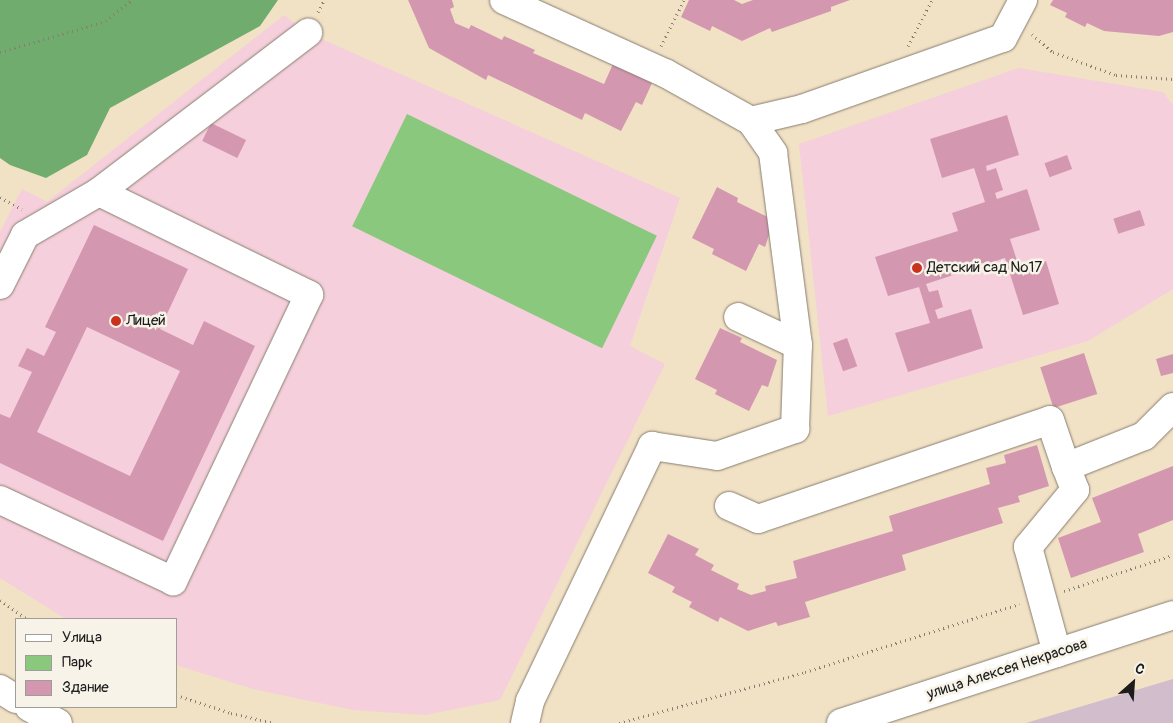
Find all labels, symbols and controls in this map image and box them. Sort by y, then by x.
place label: Детский сад №17 [927,259,1042,277]
marker: Детский сад №17 [911,262,923,274]
place label: Лицей [126,312,166,330]
marker: Лицей [110,315,122,327]
legend [15,618,178,708]
text: Улица [62,628,102,647]
street label: улица Алексея Некрасова [925,635,1089,703]
text: Парк [62,653,93,672]
north arrow [1108,658,1158,708]
text: С [1132,660,1147,679]
text: Здание [62,678,109,697]

